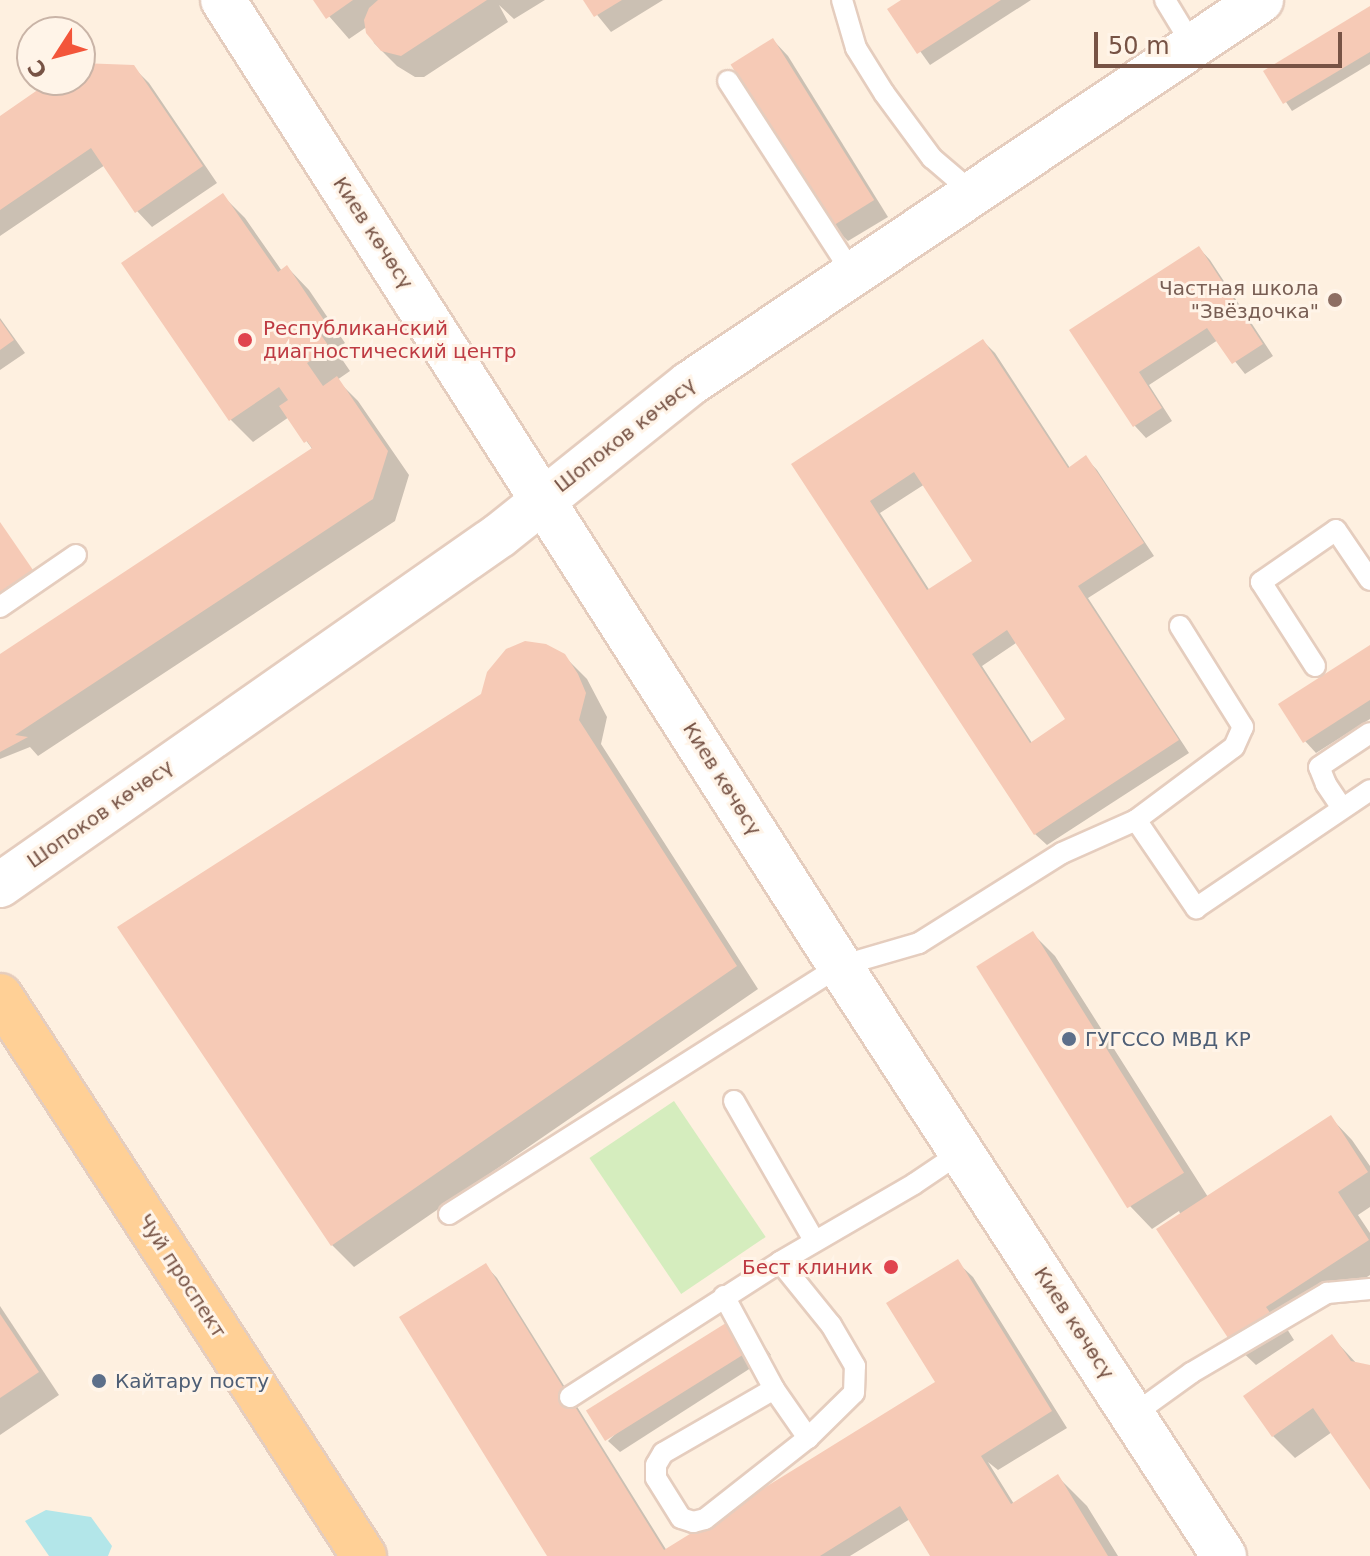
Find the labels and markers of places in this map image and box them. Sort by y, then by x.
place label: Частная школа "Звёздочка" [1159,276,1319,323]
marker: Частная школа "Звёздочка" [1326,291,1344,309]
place label: Республиканский диагностический центр [263,316,516,363]
marker: Республиканский диагностический центр [234,329,256,351]
place label: ГУГССО МВД КР [1085,1027,1251,1051]
marker: ГУГССО МВД КР [1060,1030,1078,1048]
place label: Бест клиник [742,1255,873,1279]
marker: Бест клиник [880,1256,902,1278]
place label: Кайтару посту [115,1369,269,1393]
marker: Кайтару посту [90,1372,108,1390]

